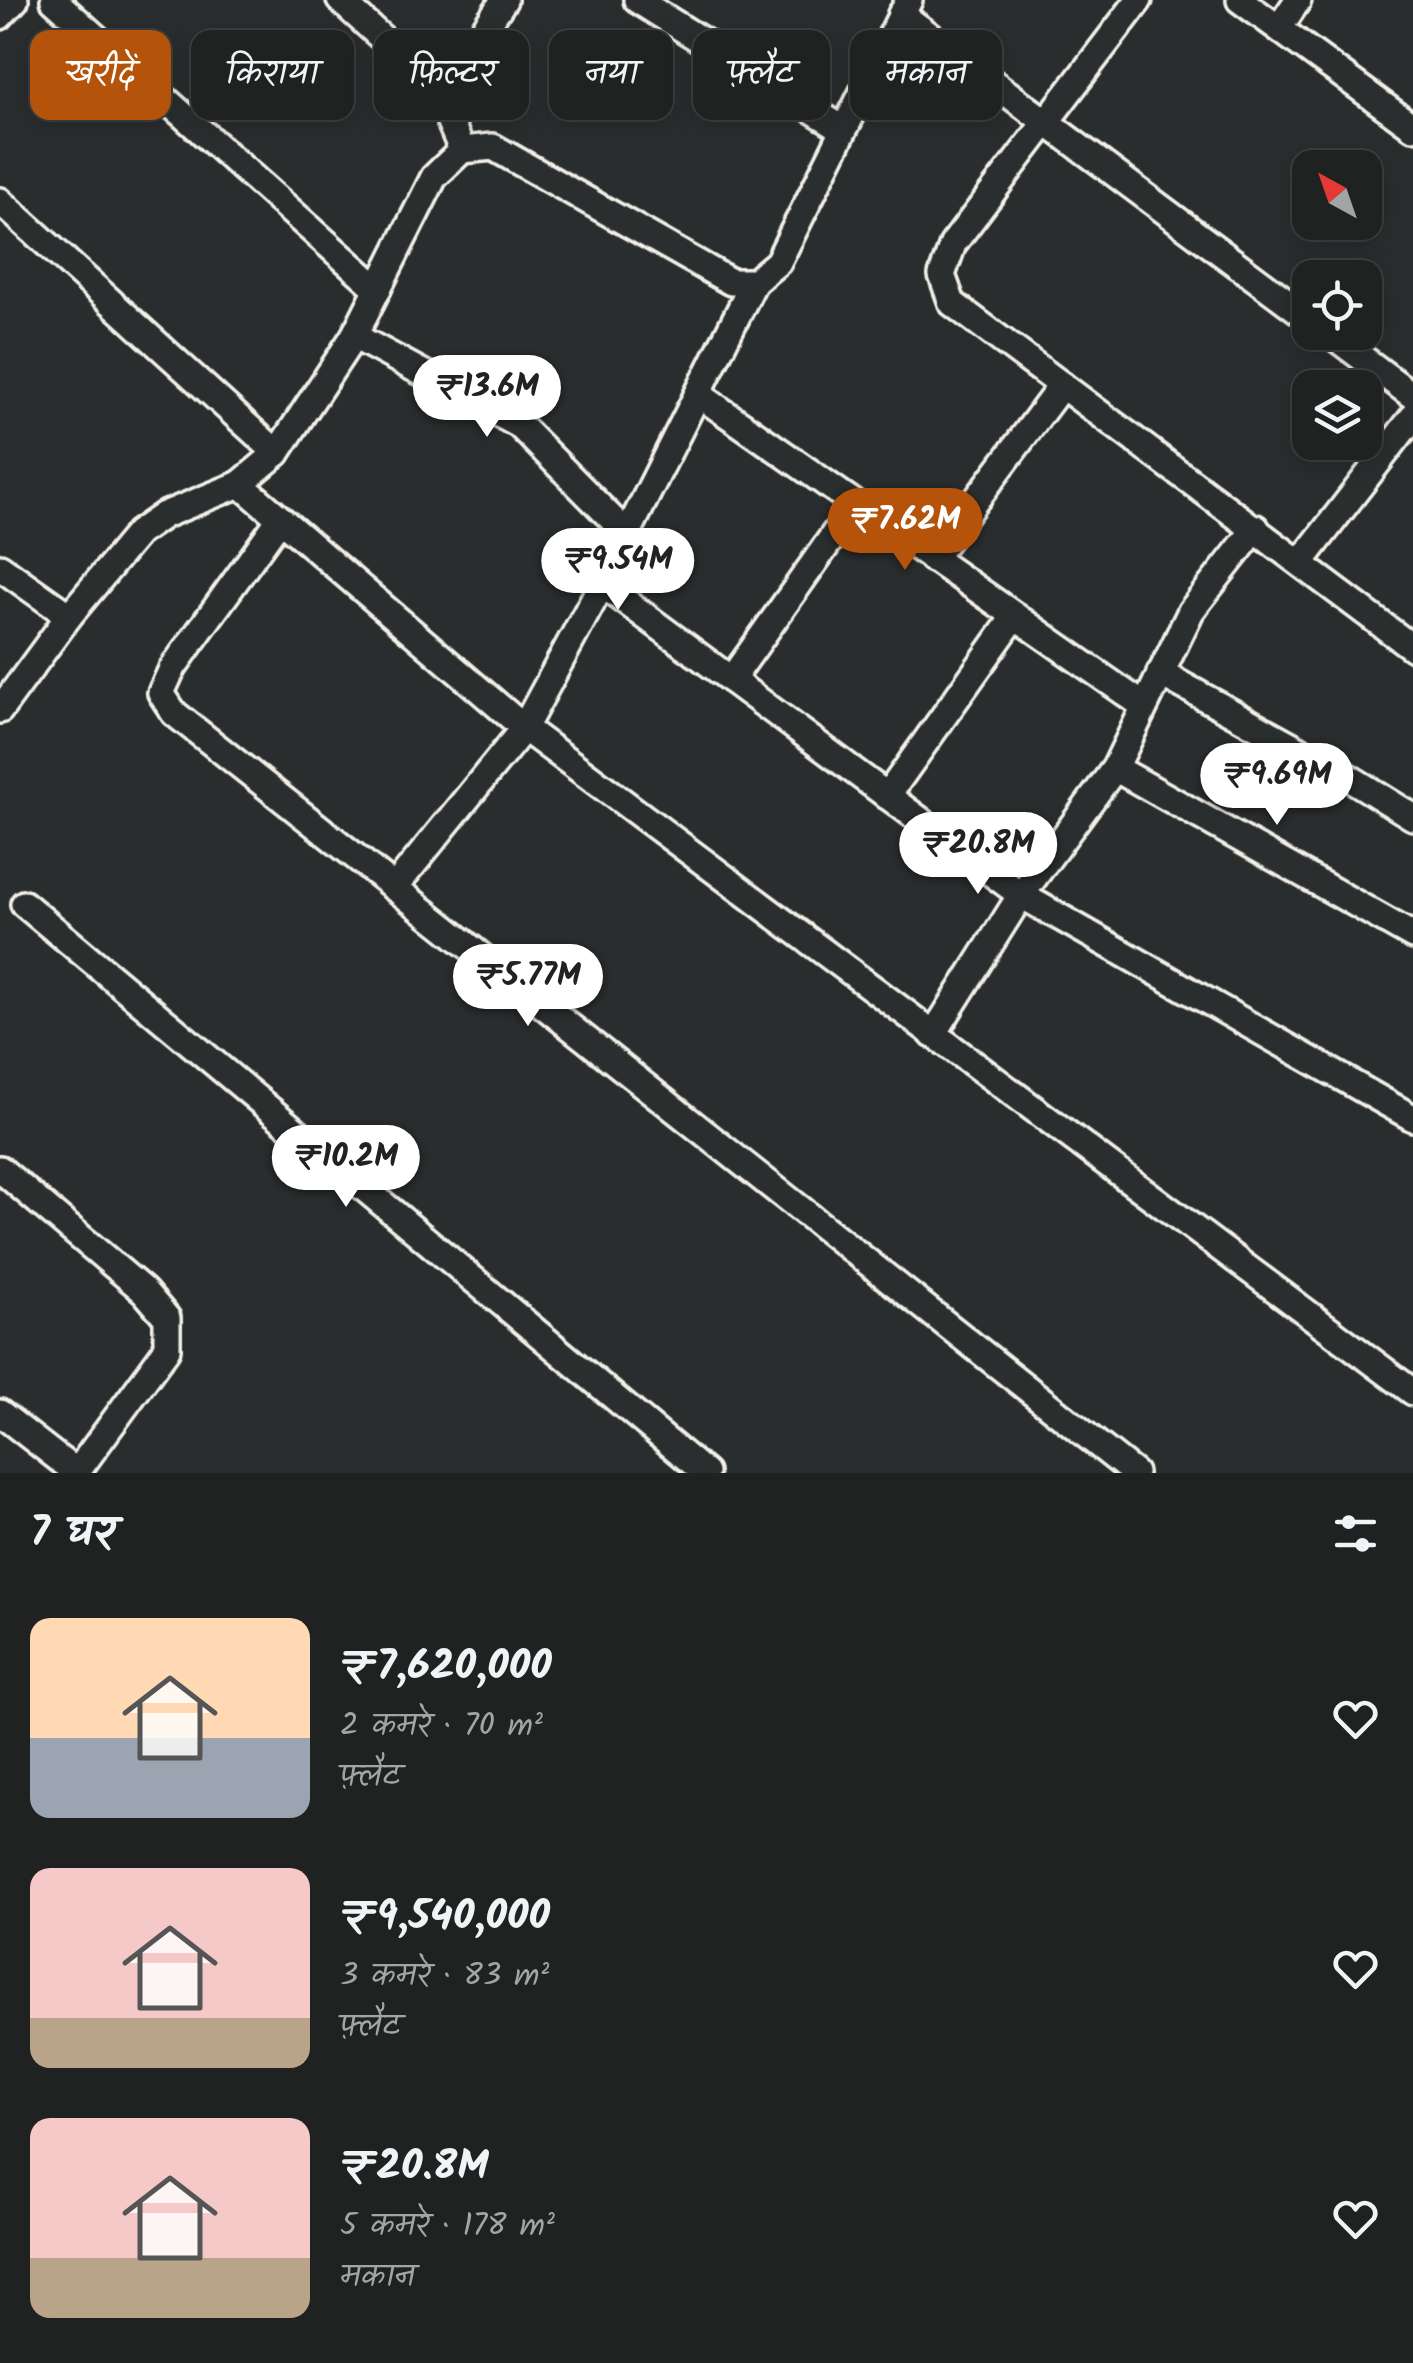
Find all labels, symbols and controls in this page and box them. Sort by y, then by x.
chip: खरीदें [30,30,171,120]
chip: किराया [191,30,354,120]
chip: फ़िल्टर [374,30,529,120]
chip: नया [549,30,673,120]
chip: फ़्लैट [693,30,830,120]
chip: मकान [850,30,1002,120]
north arrow [1292,150,1382,240]
map controls [1292,150,1382,460]
button: locate [1292,260,1382,350]
pin: ₹13.6M [406,355,568,440]
text: ₹13.6M [435,362,539,413]
button: layers [1292,370,1382,460]
pin: ₹7.62M [824,488,986,573]
text: ₹7.62M [850,495,960,546]
pin: ₹9.54M [537,528,699,613]
text: ₹9.54M [563,535,673,586]
pin: ₹9.69M [1196,743,1358,828]
text: ₹9.69M [1222,750,1332,801]
pin: ₹20.8M [897,812,1059,897]
text: ₹20.8M [921,819,1035,870]
pin: ₹5.77M [447,944,609,1029]
text: ₹5.77M [475,951,581,1002]
pin: ₹10.2M [265,1125,427,1210]
text: ₹10.2M [294,1132,398,1183]
text: 7 घर [30,1500,115,1567]
icon: filters [1328,1506,1383,1561]
text: ₹7,620,000 [340,1634,552,1701]
icon: home [110,1658,230,1778]
icon: heart [1328,1691,1383,1746]
text: 2 कमरे · 70 m² [340,1701,543,1752]
text: फ़्लैट [340,1752,401,1803]
text: ₹9,540,000 [340,1884,550,1951]
icon: home [110,1908,230,2028]
icon: heart [1328,1941,1383,1996]
text: 3 कमरे · 83 m² [340,1951,549,2002]
text: फ़्लैट [340,2002,401,2053]
text: ₹20.8M [340,2134,489,2201]
icon: home [110,2158,230,2278]
icon: heart [1328,2191,1383,2246]
text: 5 कमरे · 178 m² [340,2201,555,2252]
text: मकान [340,2252,415,2303]

